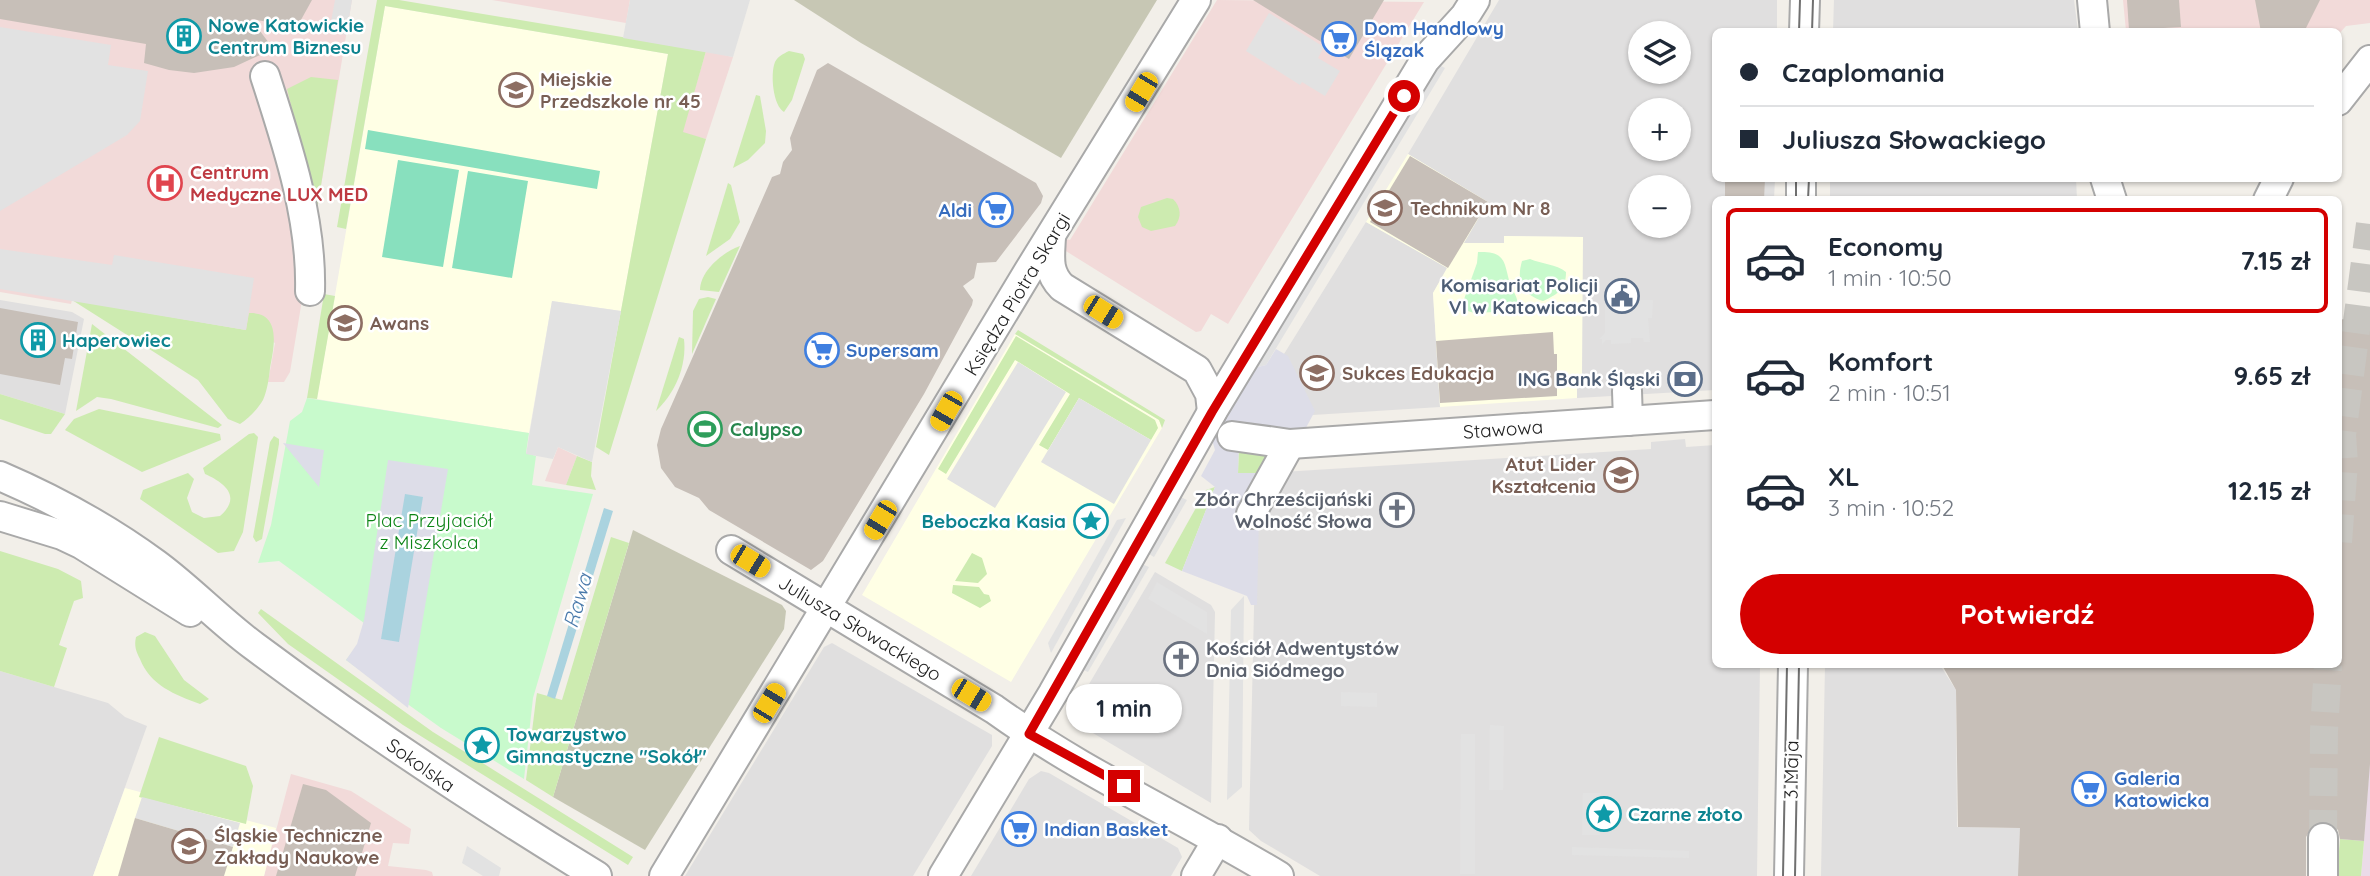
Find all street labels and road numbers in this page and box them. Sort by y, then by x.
street label: Księdza Piotra Skargi [959,208,1075,380]
street label: Stawowa [1462,414,1544,444]
street label: Juliusza Słowackiego [774,570,946,686]
street label: Sokolska [382,733,460,797]
street label: 3 Maja [1778,740,1804,800]

